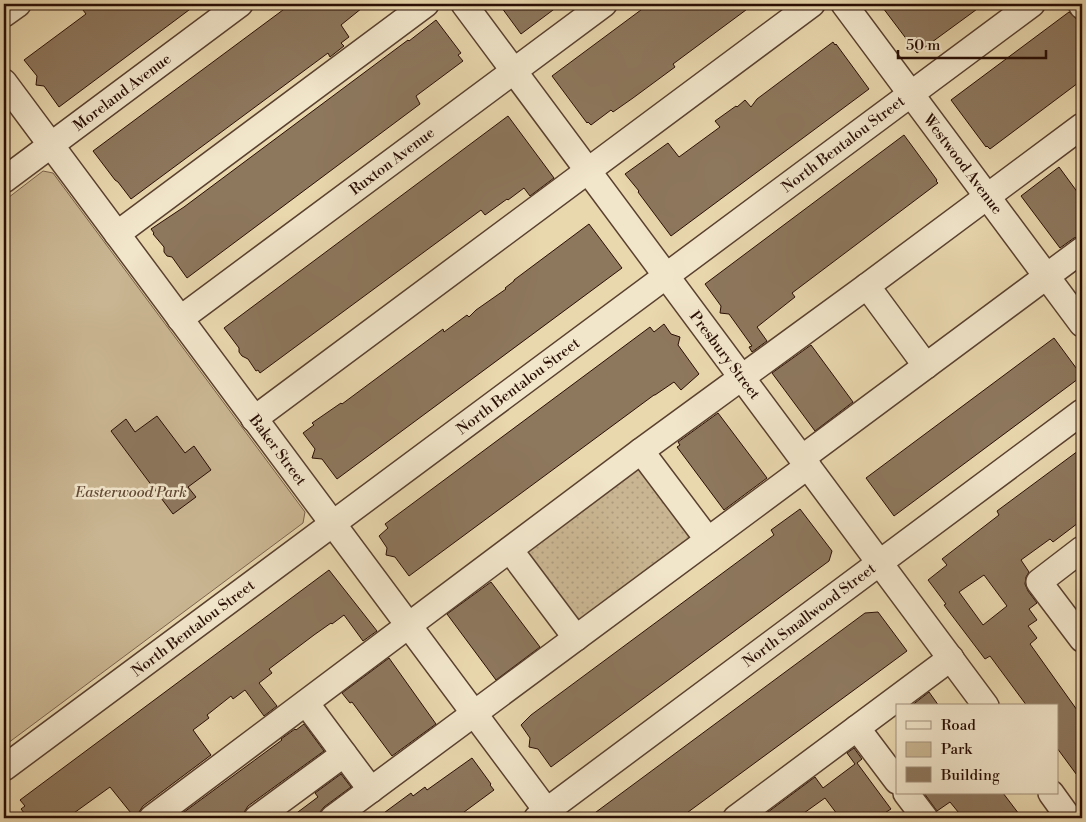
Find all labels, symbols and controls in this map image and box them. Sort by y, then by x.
scale bar [898,28,1046,60]
text: 50 m [906,36,940,55]
street label: Moreland Avenue [70,49,175,135]
street label: North Bentalou Street [778,91,909,197]
street label: Westwood Avenue [918,110,1006,218]
street label: Ruxton Avenue [346,123,439,200]
street label: Presbury Street [685,307,764,404]
street label: North Bentalou Street [453,333,584,439]
street label: Baker Street [244,410,311,490]
park label: Easterwood Park [74,483,187,502]
street label: North Smallwood Street [739,559,880,672]
street label: North Bentalou Street [128,575,259,681]
legend [896,704,1058,794]
text: Road [941,716,976,735]
text: Park [941,740,973,759]
text: Building [940,766,1000,785]

